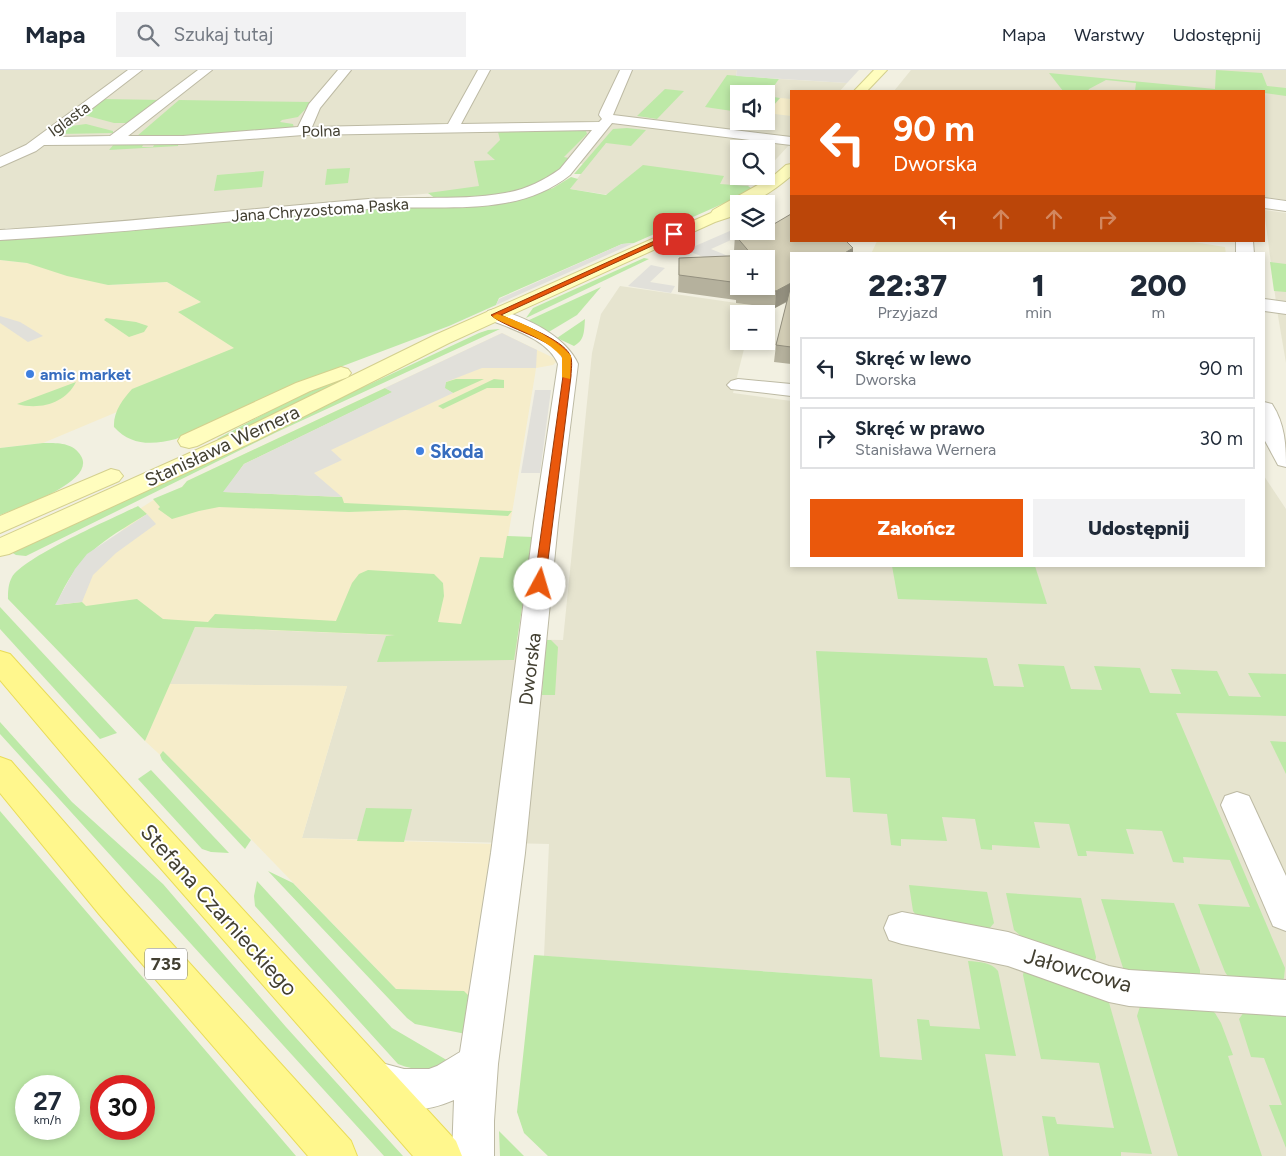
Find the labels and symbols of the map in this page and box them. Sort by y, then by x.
street label: Iglasta [44,97,94,141]
street label: Polna [301,121,341,141]
street label: Jana Chryzostoma Paska [231,194,409,226]
pin [653,213,695,255]
place label: amic market [40,365,131,384]
marker: amic market [24,368,36,380]
street label: Stanisława Wernera [141,400,303,492]
place label: Skoda [430,440,484,463]
marker: Skoda [414,445,426,457]
position arrow [513,557,565,609]
street label: Dworska [514,631,546,707]
street label: Stefana Czarnieckiego [135,818,303,1002]
street label: Jałowcowa [1021,942,1135,998]
road number: 735 [145,949,187,980]
speed limit sign: 30 [90,1075,155,1140]

